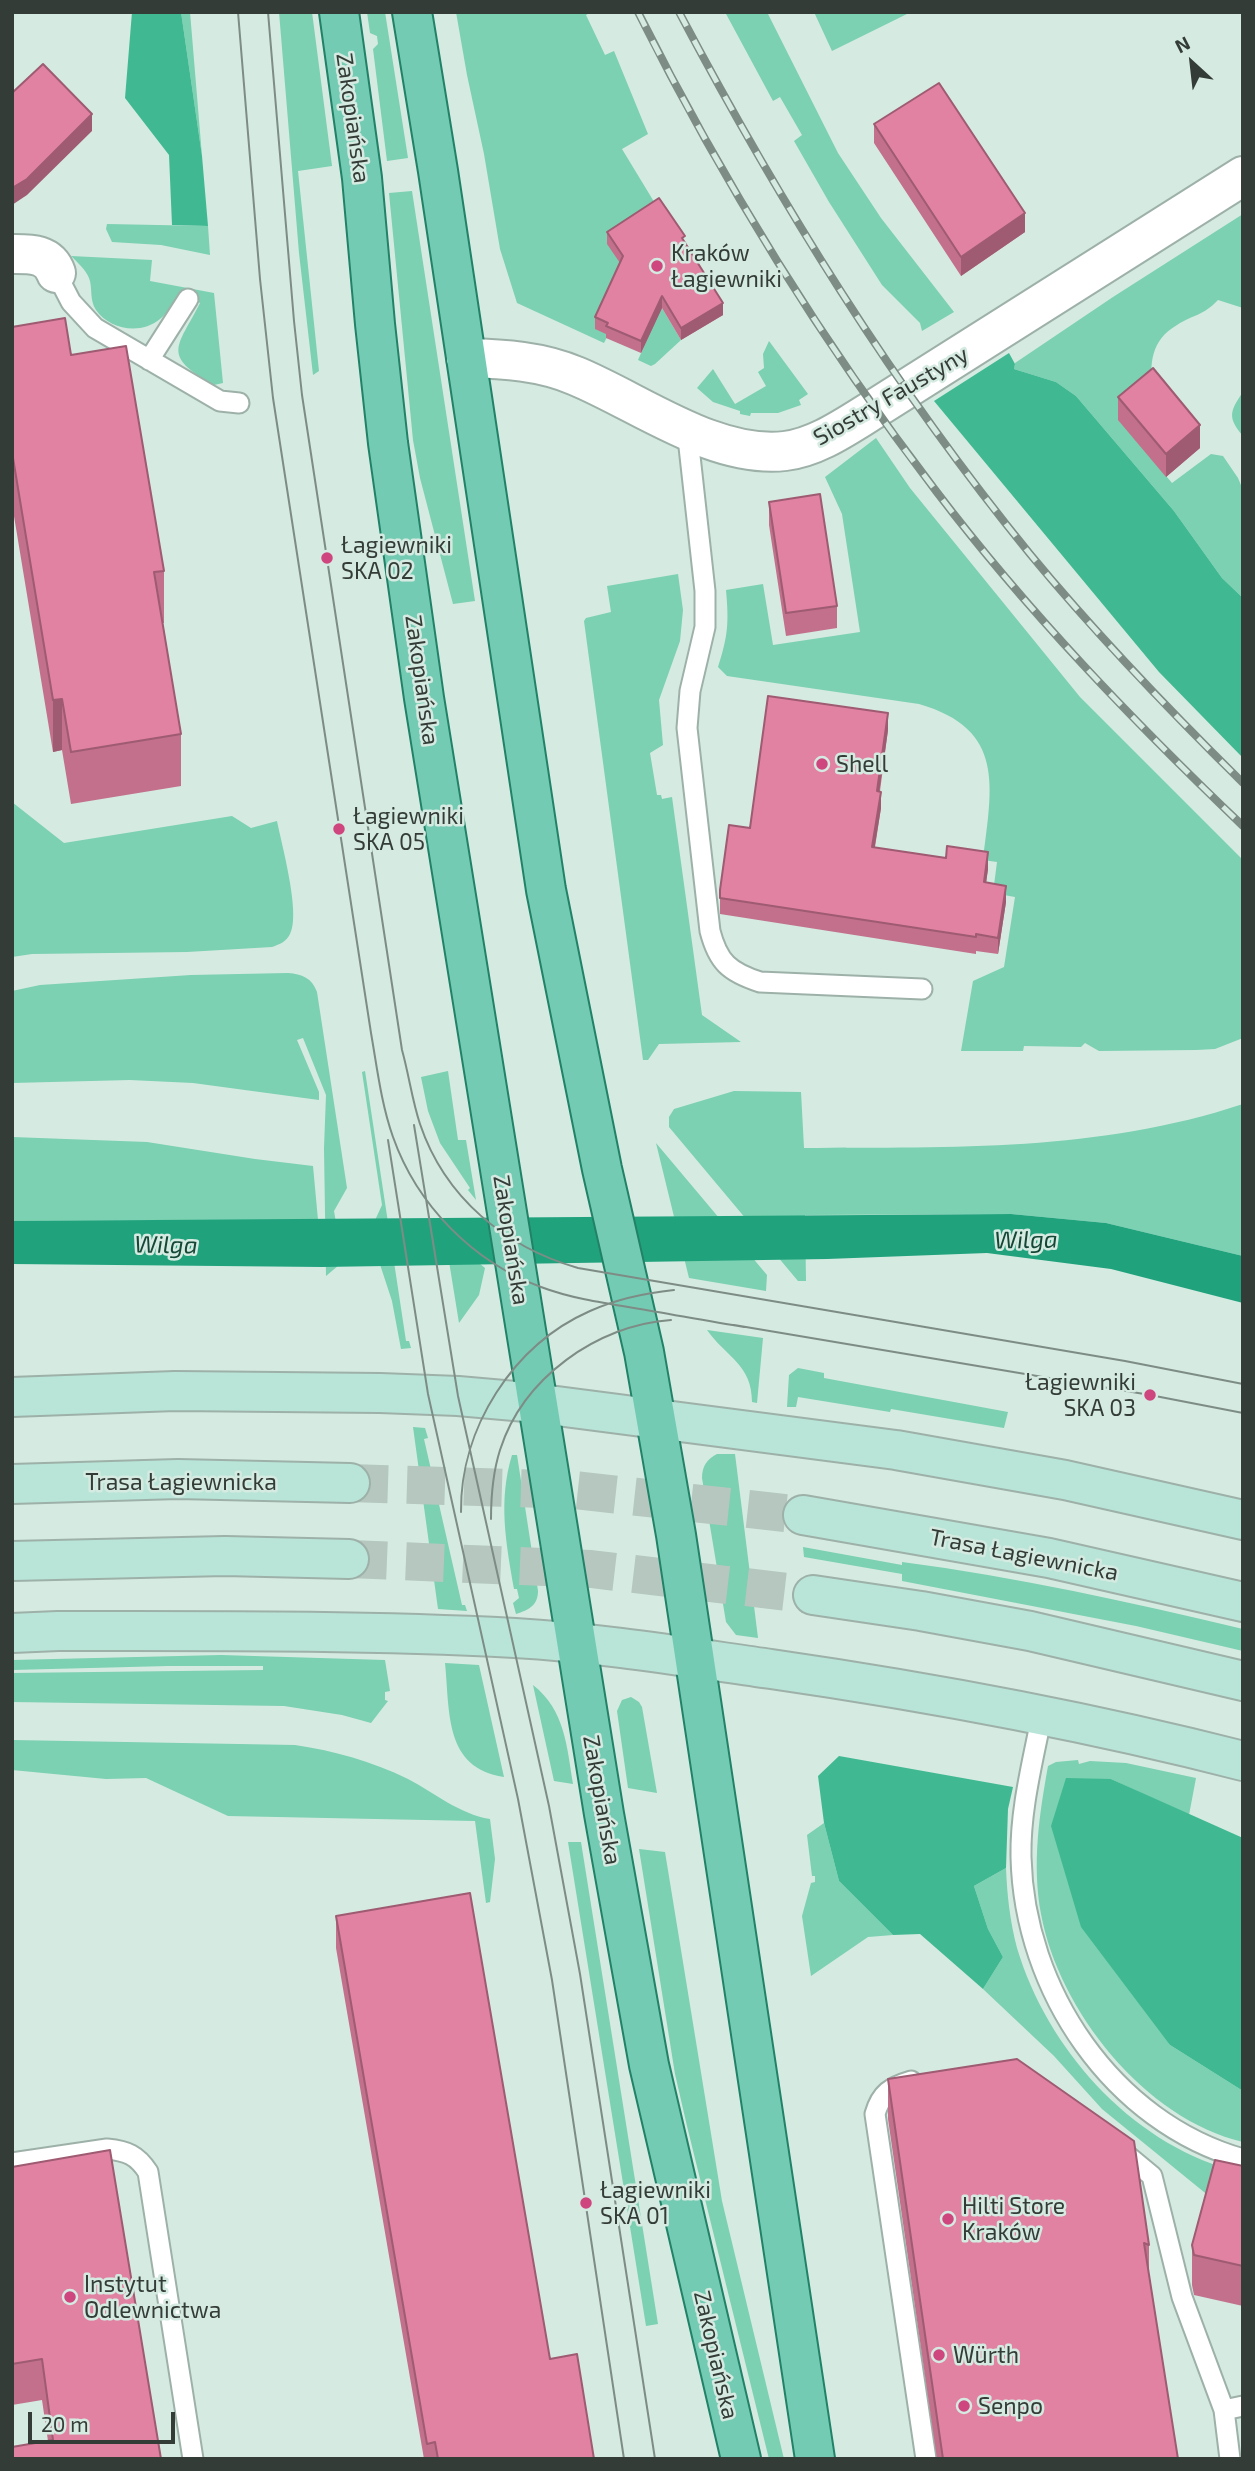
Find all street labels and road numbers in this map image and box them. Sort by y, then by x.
street label: Zakopiańska [330,51,376,185]
street label: Siostry Faustyny [809,340,973,452]
street label: Zakopiańska [399,613,445,747]
street label: Zakopiańska [487,1173,535,1307]
street label: Trasa Łagiewnicka [85,1468,277,1496]
street label: Trasa Łagiewnicka [927,1523,1121,1587]
street label: Zakopiańska [577,1733,627,1867]
street label: Zakopiańska [688,2288,744,2422]

